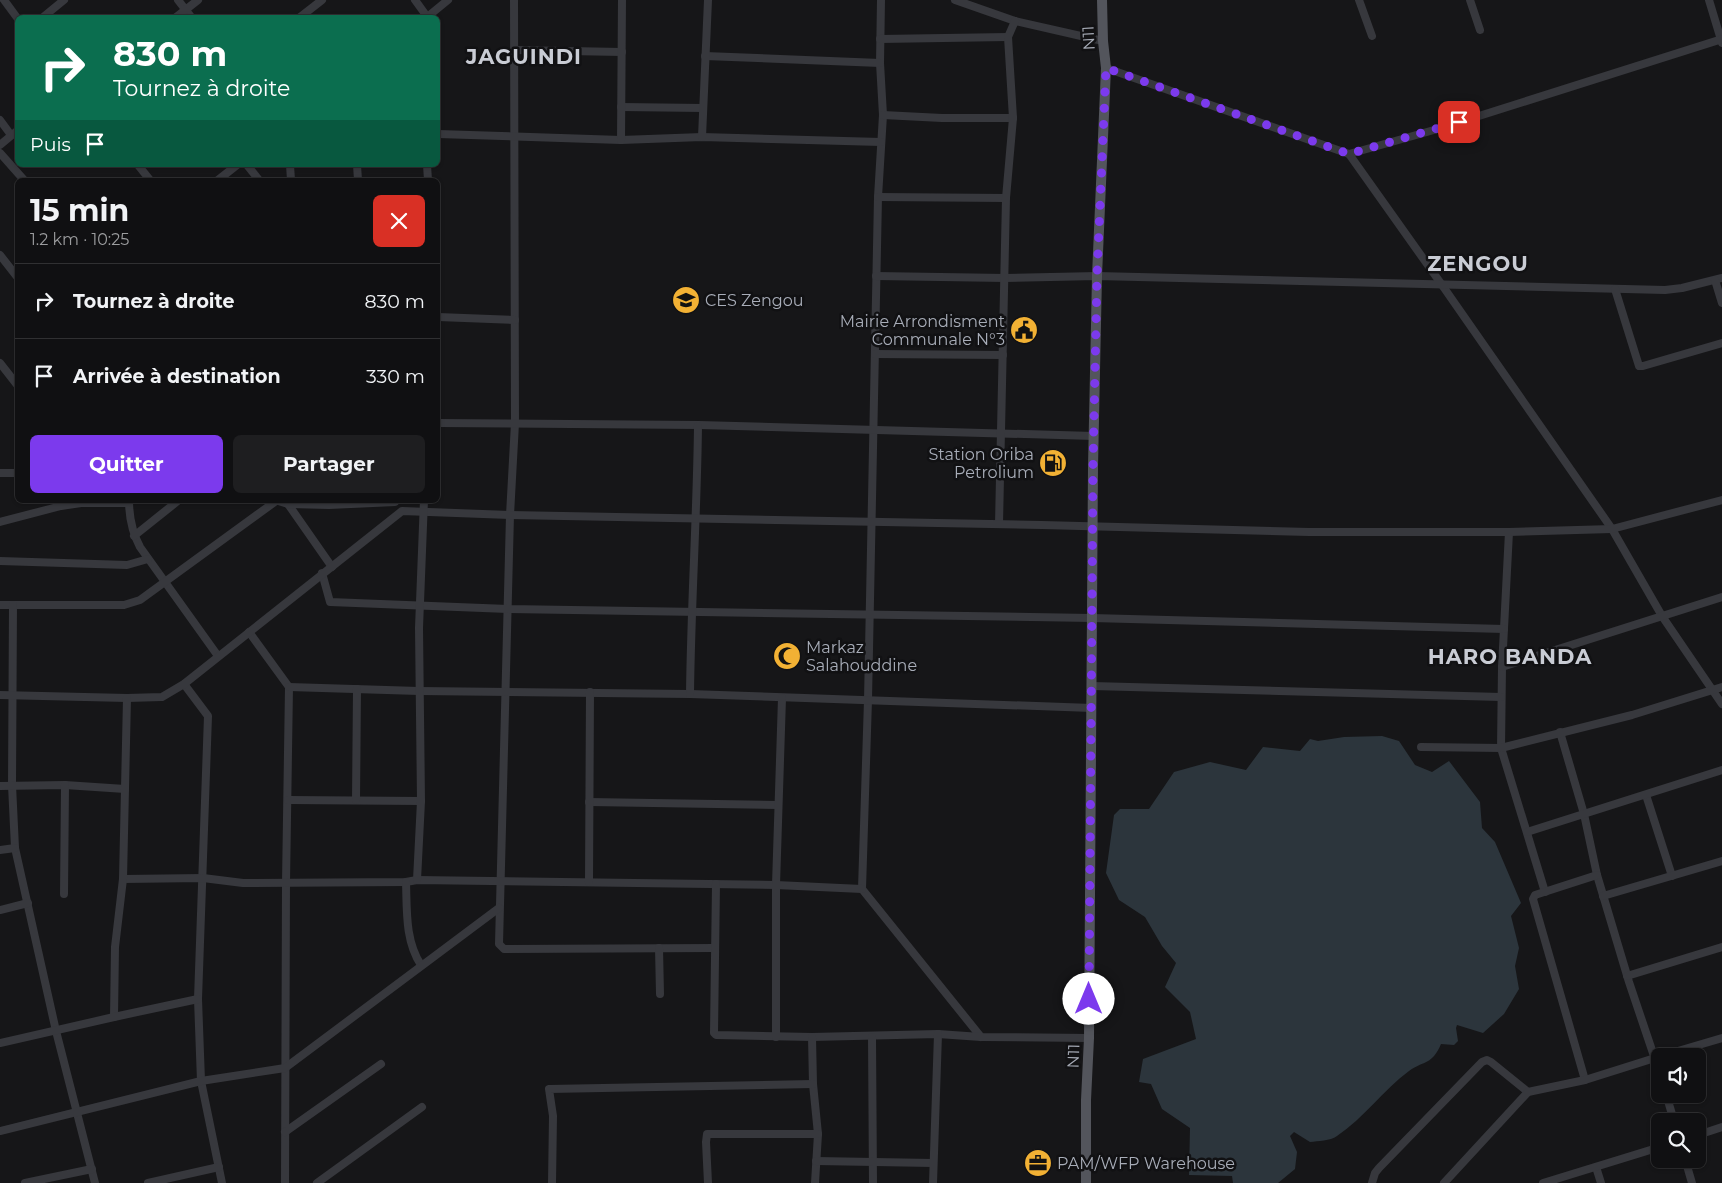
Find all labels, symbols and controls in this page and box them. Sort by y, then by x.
street label: N11 [1078,25,1099,51]
text: 830 m [113,32,227,75]
icon: right [30,35,95,100]
district label: JAGUINDI [465,44,582,69]
text: Tournez à droite [113,75,290,102]
pin [1438,101,1480,143]
icon: arrive [1445,108,1473,136]
icon: arrive [81,130,109,158]
text: Puis [30,133,71,156]
text: 15 min [30,192,129,229]
button: close [373,195,425,247]
text: 1.2 km · 10:25 [30,230,129,249]
district label: ZENGOU [1427,251,1529,276]
school or university icon: CES Zengou [671,285,701,315]
icon: right [30,287,58,315]
text: Tournez à droite [73,290,234,313]
text: 830 m [364,290,425,313]
place label: CES Zengou [705,291,803,310]
place label: Mairie Arrondisment Communale N°3 [840,312,1005,349]
public building icon: Mairie Arrondisment Communale N°3 [1009,315,1039,345]
icon: arrive [30,362,58,390]
text: Arrivée à destination [73,365,281,388]
text: 330 m [366,365,425,388]
button: Quitter [30,435,223,493]
button: Partager [233,435,425,493]
place label: Station Oriba Petrolium [928,445,1034,482]
fuel station icon: Station Oriba Petrolium [1038,448,1068,478]
place label: Markaz Salahouddine [806,638,917,675]
mosque icon: Markaz Salahouddine [772,641,802,671]
district label: HARO BANDA [1428,644,1592,669]
position arrow [1062,972,1114,1024]
street label: N11 [1064,1043,1083,1069]
map controls [1651,1048,1706,1168]
button: sound [1651,1048,1706,1103]
button: search [1651,1113,1706,1168]
office icon: PAM/WFP Warehouse [1023,1148,1053,1178]
place label: PAM/WFP Warehouse [1057,1154,1235,1173]

